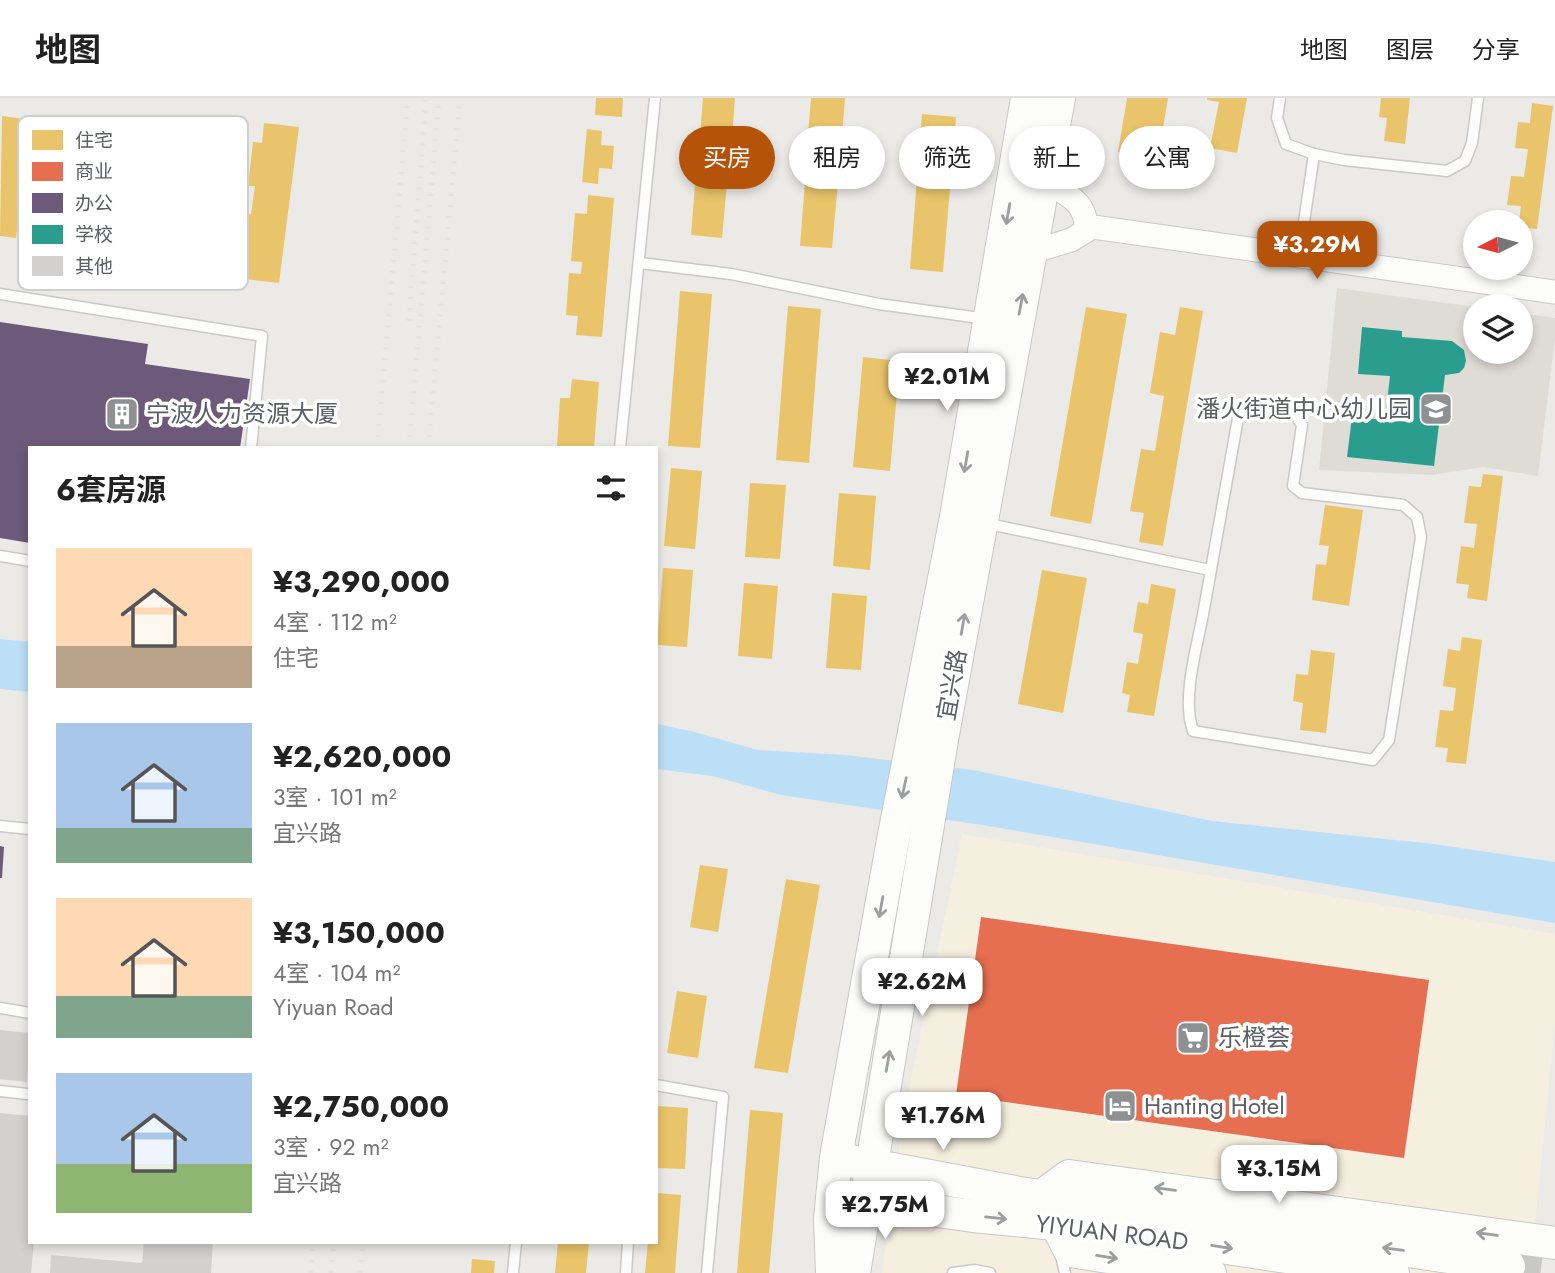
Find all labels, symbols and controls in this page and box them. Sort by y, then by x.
text: 地图 [35,26,101,73]
text: 地图 [1300,32,1348,67]
text: 图层 [1386,32,1434,67]
text: 分享 [1472,32,1520,67]
legend [18,116,248,290]
chip: 买房 [679,126,775,189]
chip: 租房 [789,126,885,189]
chip: 筛选 [899,126,995,189]
chip: 新上 [1009,126,1105,189]
chip: 公寓 [1119,126,1215,189]
text: 住宅 [75,127,113,154]
text: 商业 [75,158,113,185]
text: 办公 [75,190,113,217]
one-way arrow [1000,202,1014,225]
north arrow [1463,210,1533,280]
map controls [1463,210,1533,364]
text: 学校 [75,221,113,248]
pin: ¥3.29M [1260,222,1374,281]
text: ¥3.29M [1273,227,1361,261]
text: 其他 [75,253,113,280]
one-way arrow [1015,293,1029,316]
button: layers [1463,294,1533,364]
pin: ¥2.01M [890,354,1004,413]
text: ¥2.01M [904,359,990,393]
school or university icon: 潘火街道中心幼儿园 [1417,390,1455,428]
place label: 潘火街道中心幼儿园 [1196,391,1412,426]
building icon: 宁波人力资源大厦 [103,395,141,433]
place label: 宁波人力资源大厦 [146,396,338,431]
one-way arrow [958,450,972,473]
text: 6套房源 [56,468,166,511]
icon: filters [592,469,630,507]
text: ¥3,290,000 [273,560,450,603]
icon: home [112,576,196,660]
text: 4室 · 112 m² [273,605,397,639]
one-way arrow [956,613,970,636]
text: 住宅 [273,641,319,675]
street label: 宜兴路 [928,646,975,723]
text: ¥2,620,000 [273,735,451,778]
icon: home [112,751,196,835]
one-way arrow [897,776,911,799]
text: 3室 · 101 m² [273,780,397,814]
text: 宜兴路 [273,816,342,850]
one-way arrow [874,895,887,918]
text: ¥3,150,000 [273,911,445,954]
icon: home [112,926,196,1010]
text: 4室 · 104 m² [273,956,400,990]
pin: ¥2.62M [865,958,979,1018]
text: ¥2.62M [878,964,966,998]
text: Yiyuan Road [273,990,394,1024]
supermarket icon: 乐橙荟 [1174,1019,1212,1057]
place label: 乐橙荟 [1218,1020,1290,1055]
one-way arrow [882,1051,895,1073]
text: ¥2,750,000 [273,1085,449,1128]
hotel icon: Hanting Hotel [1101,1087,1139,1125]
place label: Hanting Hotel [1144,1088,1285,1123]
pin: ¥1.76M [886,1093,1000,1152]
text: ¥1.76M [901,1098,985,1132]
icon: home [112,1101,196,1185]
text: 3室 · 92 m² [273,1130,388,1164]
pin: ¥3.15M [1222,1146,1336,1205]
text: ¥3.15M [1237,1151,1321,1185]
text: 宜兴路 [273,1166,342,1200]
pin: ¥2.75M [828,1182,942,1241]
one-way arrow [1154,1183,1177,1196]
text: ¥2.75M [841,1187,929,1221]
street label: YIYUAN ROAD [1034,1206,1190,1259]
one-way arrow [984,1212,1007,1225]
one-way arrow [1477,1227,1499,1240]
one-way arrow [1210,1241,1232,1254]
one-way arrow [1382,1242,1405,1255]
one-way arrow [1095,1251,1118,1264]

